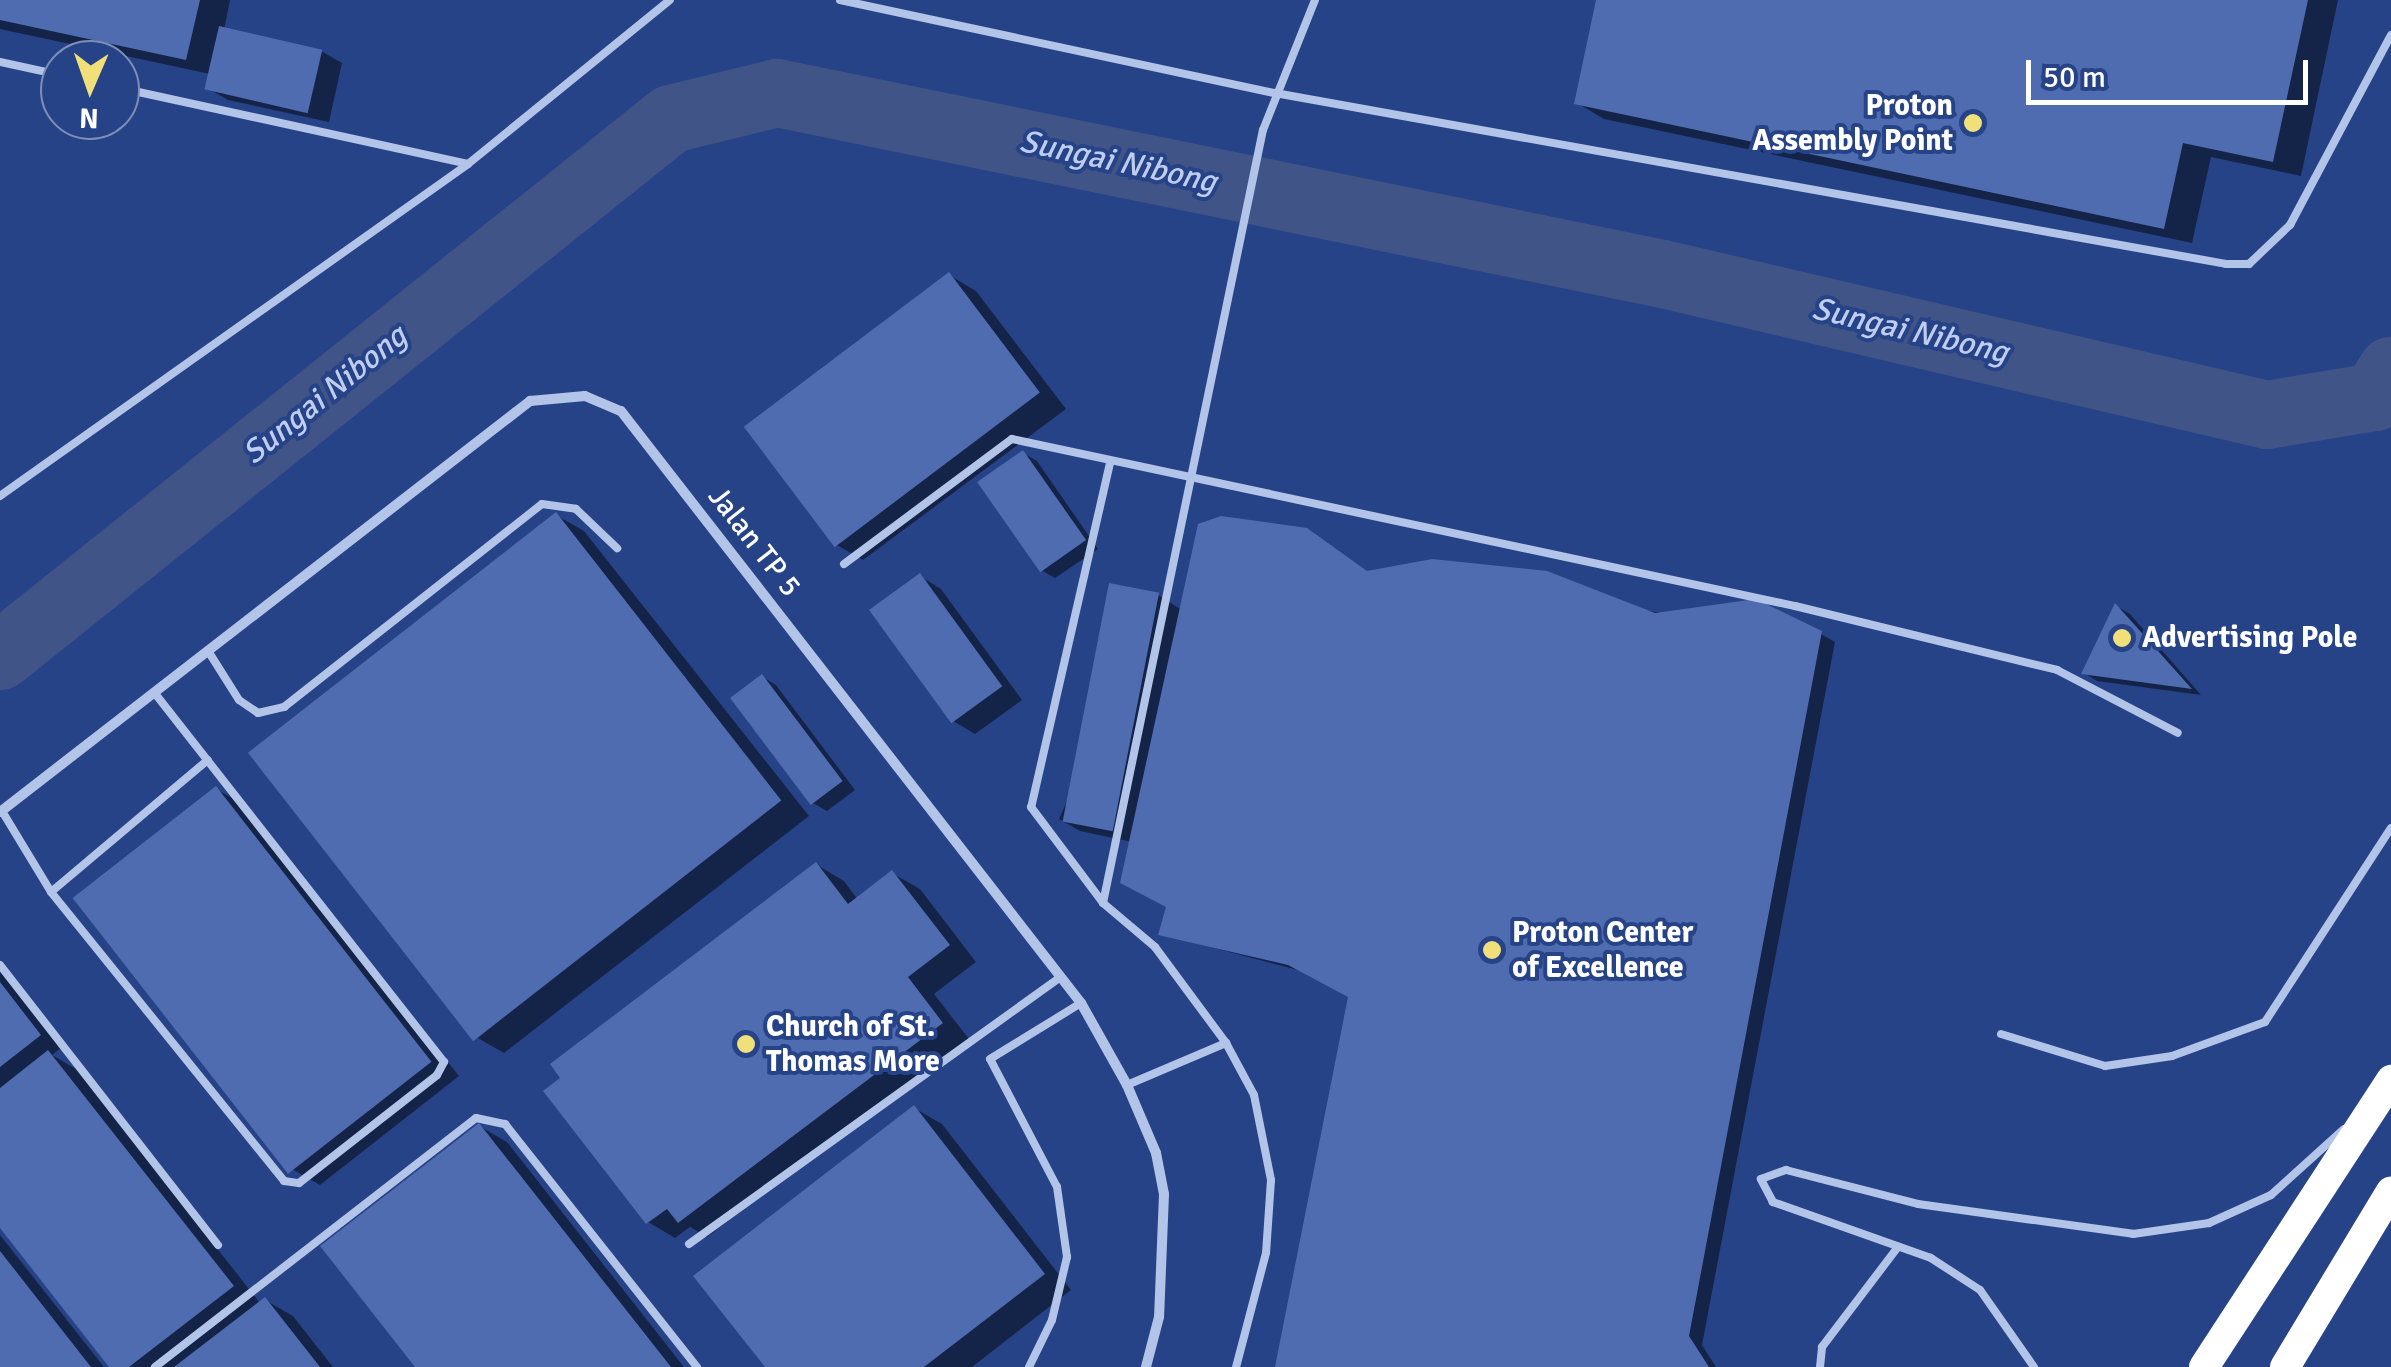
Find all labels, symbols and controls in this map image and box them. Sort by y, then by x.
north arrow [40,40,140,140]
scale bar [2031,40,2314,102]
text: 50 m [2043,59,2106,96]
place label: Proton Assembly Point [1752,88,1953,158]
text: N [79,101,99,135]
marker: Proton Assembly Point [1962,112,1984,134]
water label: Sungai Nibong [1016,122,1220,202]
water label: Sungai Nibong [1808,290,2012,372]
water label: Sungai Nibong [235,317,415,473]
street label: Jalan TP 5 [700,480,808,604]
place label: Advertising Pole [2142,620,2357,656]
marker: Advertising Pole [2111,627,2133,649]
place label: Proton Center of Excellence [1512,915,1693,986]
marker: Proton Center of Excellence [1481,939,1503,961]
place label: Church of St. Thomas More [766,1009,940,1080]
marker: Church of St. Thomas More [735,1033,757,1055]

